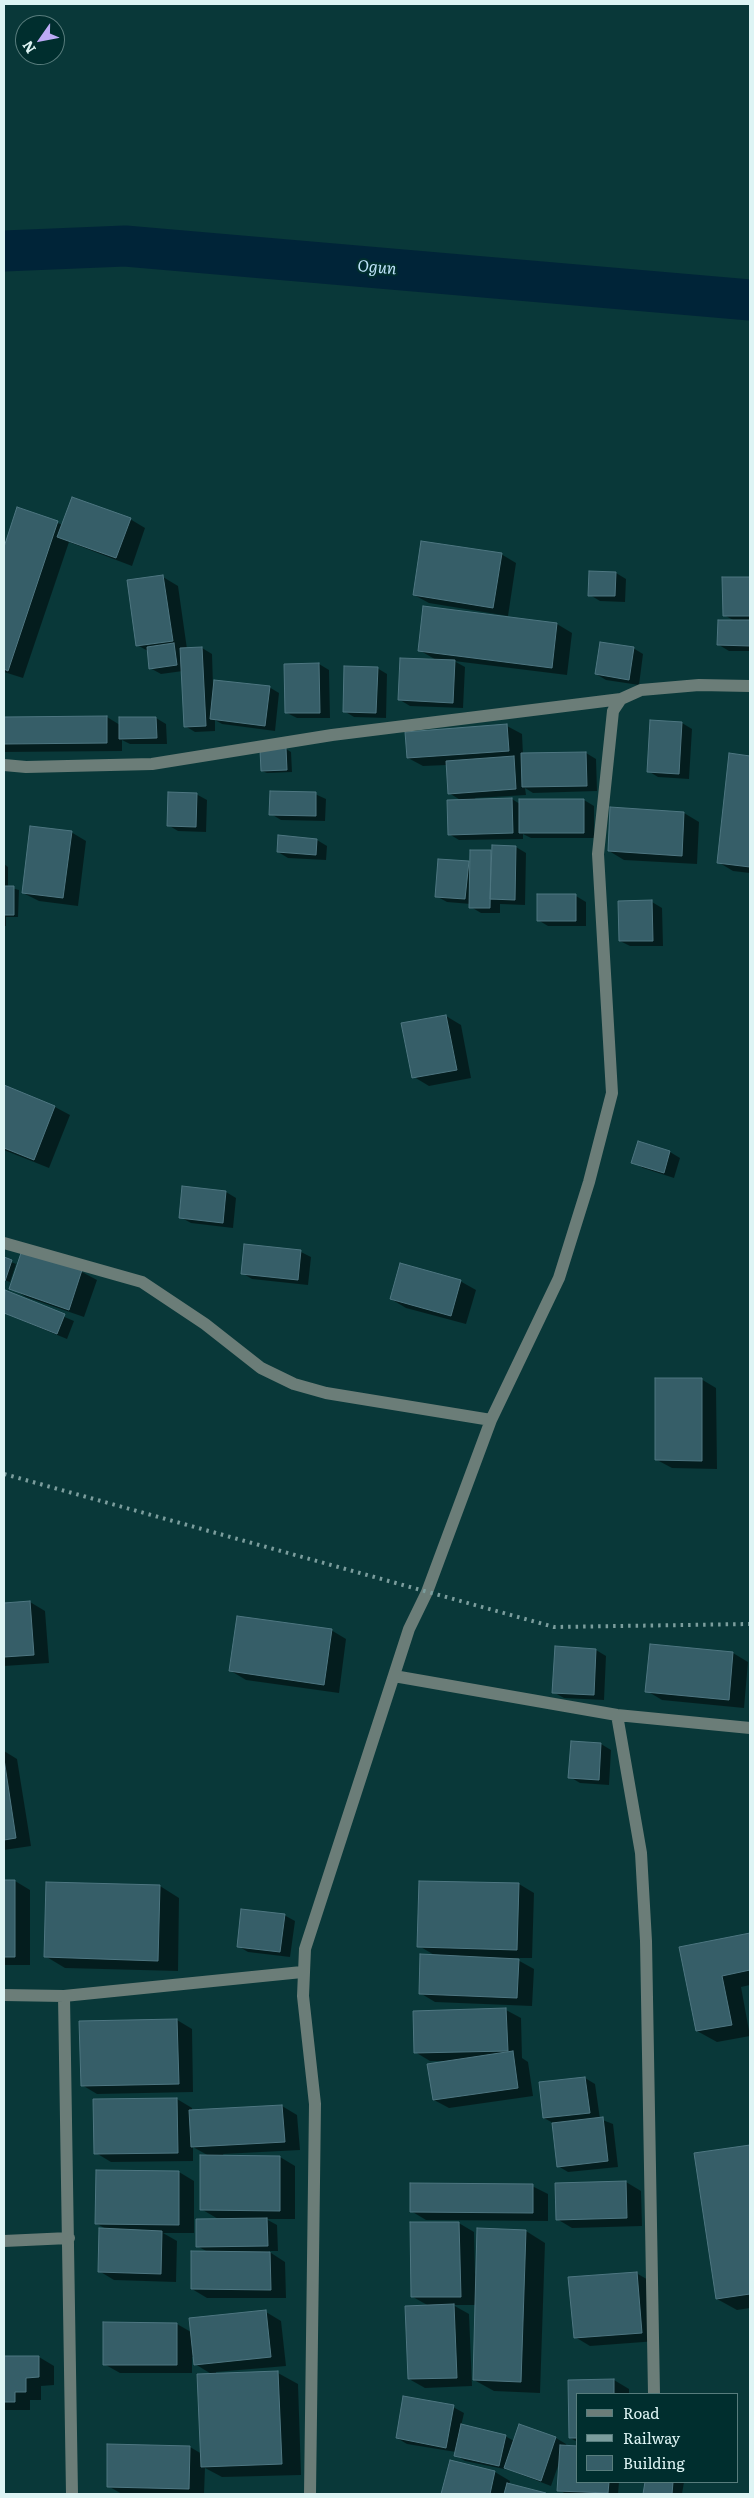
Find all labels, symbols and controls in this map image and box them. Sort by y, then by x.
north arrow [15,15,65,65]
text: N [17,37,40,58]
water label: Ogun [357,257,397,279]
legend [576,2393,739,2483]
text: Road [623,2401,659,2424]
text: Railway [623,2426,680,2449]
text: Building [623,2451,685,2474]

